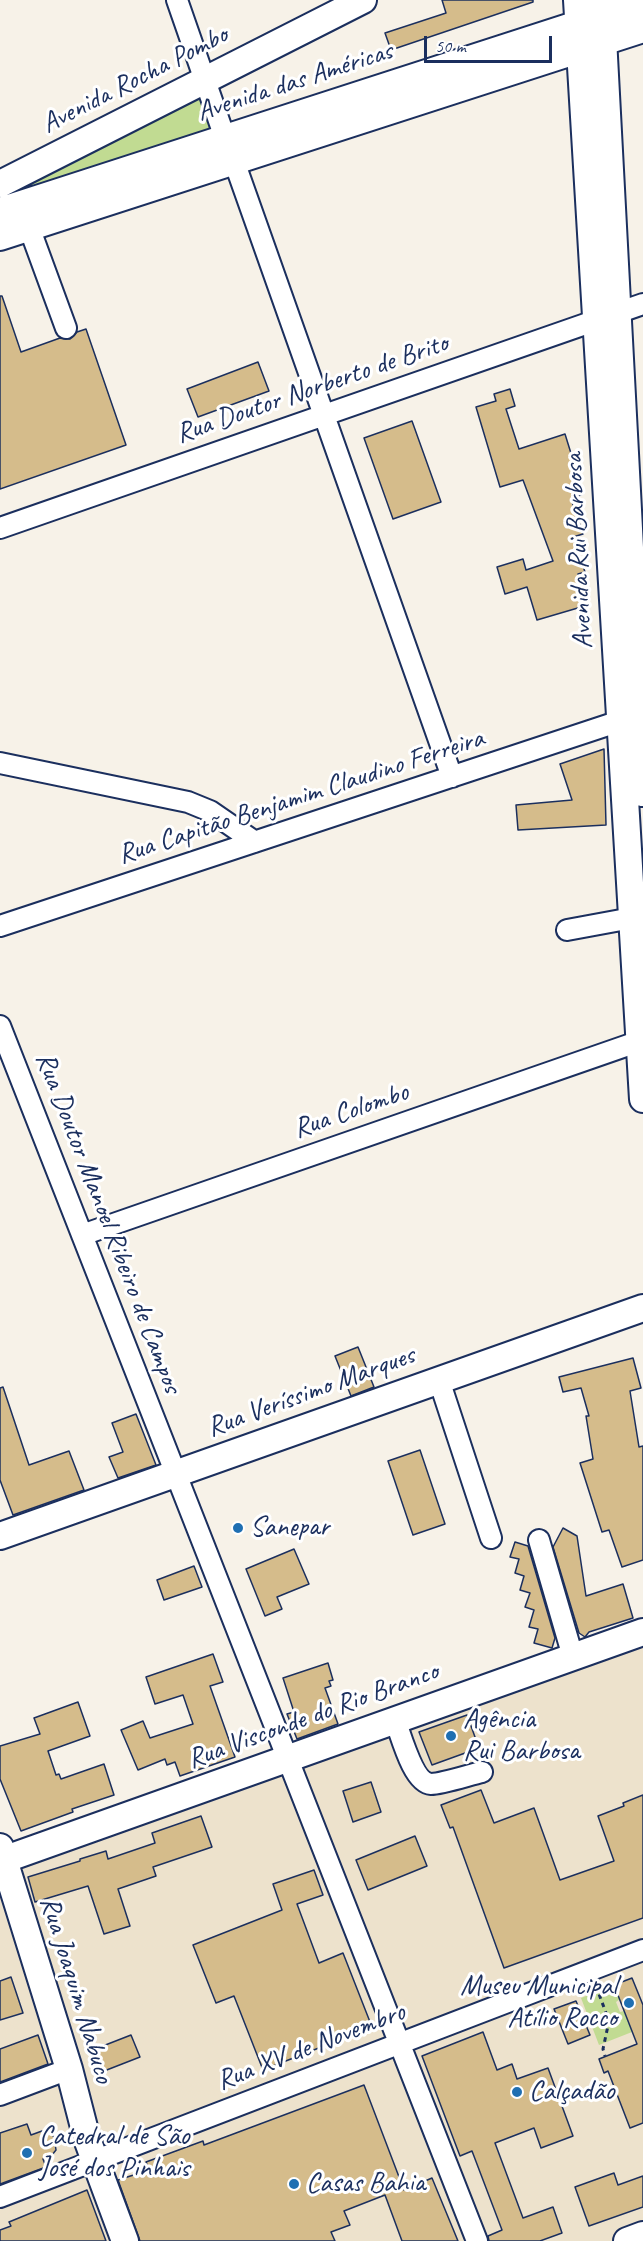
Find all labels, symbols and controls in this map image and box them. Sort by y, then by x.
street label: Avenida Rocha Pombo [36,19,234,141]
scale bar [427,24,554,62]
street label: Avenida das Américas [193,35,397,129]
text: 50 m [435,35,466,57]
street label: Rua Doutor Norberto de Brito [172,327,452,451]
street label: Avenida Rui Barbosa [557,452,601,650]
street label: Rua Capitão Benjamim Claudino Ferreira [114,722,488,872]
street label: Rua Doutor Manoel Ribeiro de Campos [27,1048,189,1398]
street label: Rua Colombo [289,1076,413,1146]
street label: Rua Veríssimo Marques [203,1339,419,1445]
place label: Sanepar [250,1511,329,1545]
marker: Sanepar [231,1521,245,1535]
street label: Rua Visconde do Rio Branco [183,1655,443,1777]
place label: Agência Rui Barbosa [463,1703,580,1769]
marker: Agência Rui Barbosa [444,1729,458,1743]
street label: Rua Joaquim Nabuco [32,1893,120,2087]
place label: Museu Municipal Atílio Rocco [460,1970,617,2036]
street label: Rua XV de Novembro [212,1996,410,2098]
marker: Museu Municipal Atílio Rocco [622,1996,636,2010]
place label: Calçadão [529,2075,614,2109]
marker: Calçadão [510,2085,524,2099]
place label: Catedral de São José dos Pinhais [39,2120,190,2186]
marker: Catedral de São José dos Pinhais [20,2146,34,2160]
place label: Casas Bahia [306,2167,425,2201]
marker: Casas Bahia [287,2177,301,2191]

